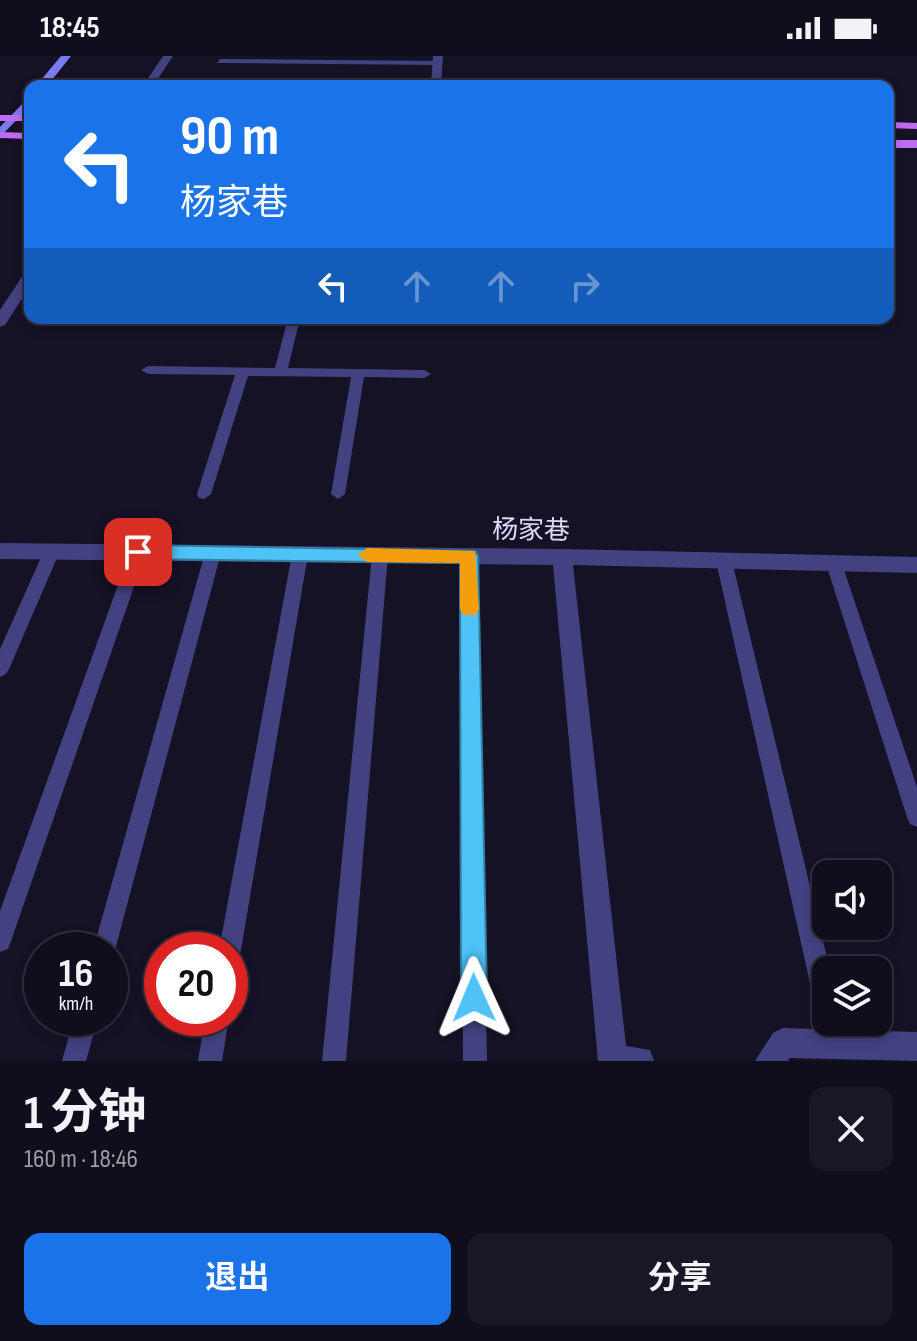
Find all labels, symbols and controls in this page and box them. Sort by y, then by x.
text: 18:45 [40,10,100,46]
text: 90 m [180,104,279,171]
icon: left [48,112,152,216]
text: 杨家巷 [180,182,288,225]
icon: left [311,264,355,308]
icon: ahead [395,264,439,308]
icon: ahead [479,264,523,308]
icon: right [563,264,607,308]
street label: 杨家巷 [492,515,570,547]
pin [104,518,172,586]
icon: arrive [116,530,160,574]
map controls [812,860,892,1036]
button: sound [812,860,892,940]
speed limit sign: 20 [144,932,248,1036]
text: 16 [59,950,93,998]
position arrow [432,956,516,1040]
button: layers [812,956,892,1036]
text: km/h [59,992,93,1016]
text: 1 分钟 [24,1085,146,1142]
button: close [809,1087,893,1171]
text: 160 m · 18:46 [24,1144,138,1175]
button: 退出 [24,1233,451,1325]
button: 分享 [467,1233,893,1325]

